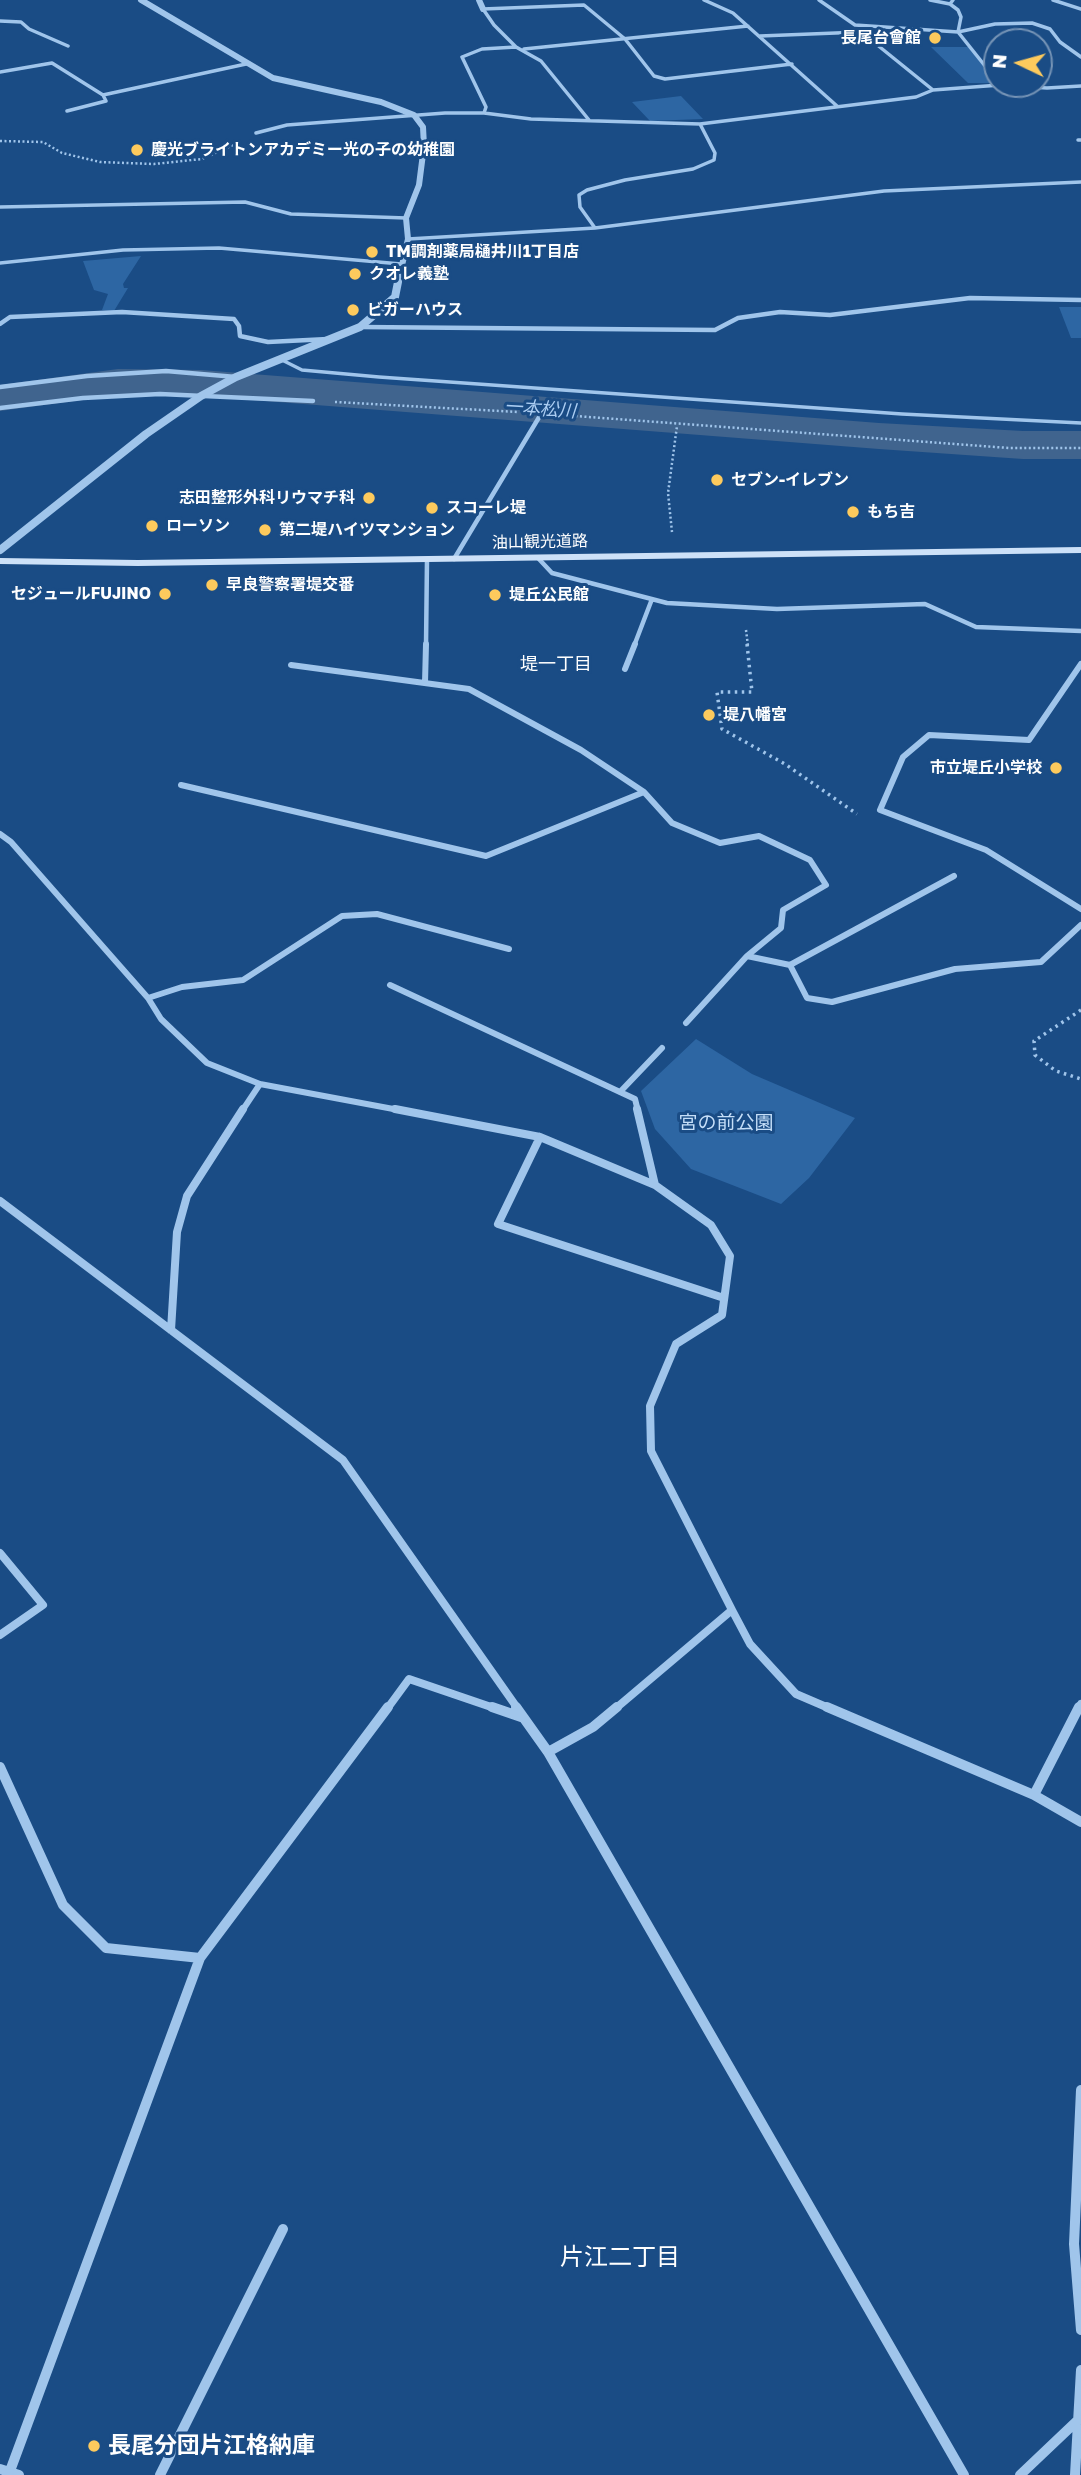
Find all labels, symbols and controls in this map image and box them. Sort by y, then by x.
place label: 長尾台會館 [841,28,921,48]
north arrow [983,28,1053,98]
marker: 長尾台會館 [927,30,943,46]
text: N [986,53,1011,70]
place label: 慶光ブライトンアカデミー光の子の幼稚園 [151,140,455,160]
marker: 慶光ブライトンアカデミー光の子の幼稚園 [129,142,145,158]
place label: TM調剤薬局樋井川1丁目店 [386,242,579,262]
marker: TM調剤薬局樋井川1丁目店 [364,244,380,260]
place label: クオレ義塾 [369,264,449,284]
marker: クオレ義塾 [347,266,363,282]
place label: ビガーハウス [367,300,463,320]
marker: ビガーハウス [345,302,361,318]
water label: 一本松川 [503,396,577,422]
place label: セブン-イレブン [731,470,849,490]
marker: セブン-イレブン [709,472,725,488]
place label: 志田整形外科リウマチ科 [179,488,355,508]
marker: 志田整形外科リウマチ科 [361,490,377,506]
place label: スコーレ堤 [446,498,526,518]
marker: スコーレ堤 [424,500,440,516]
place label: もち吉 [867,502,915,522]
marker: もち吉 [845,504,861,520]
place label: ローソン [166,516,230,536]
marker: ローソン [144,518,160,534]
place label: 第二堤ハイツマンション [279,520,455,540]
marker: 第二堤ハイツマンション [257,522,273,538]
street label: 油山観光道路 [492,532,588,552]
place label: 早良警察署堤交番 [226,575,354,595]
marker: 早良警察署堤交番 [204,577,220,593]
place label: セジュールFUJINO [11,584,151,604]
place label: 堤丘公民館 [509,585,589,605]
marker: セジュールFUJINO [157,586,173,602]
marker: 堤丘公民館 [487,587,503,603]
district label: 堤一丁目 [520,653,592,675]
place label: 堤八幡宮 [723,705,787,725]
marker: 堤八幡宮 [701,707,717,723]
place label: 市立堤丘小学校 [930,758,1042,778]
marker: 市立堤丘小学校 [1048,760,1064,776]
park label: 宮の前公園 [679,1112,773,1134]
district label: 片江二丁目 [560,2243,680,2271]
place label: 長尾分団片江格納庫 [108,2432,315,2460]
marker: 長尾分団片江格納庫 [86,2438,102,2454]

